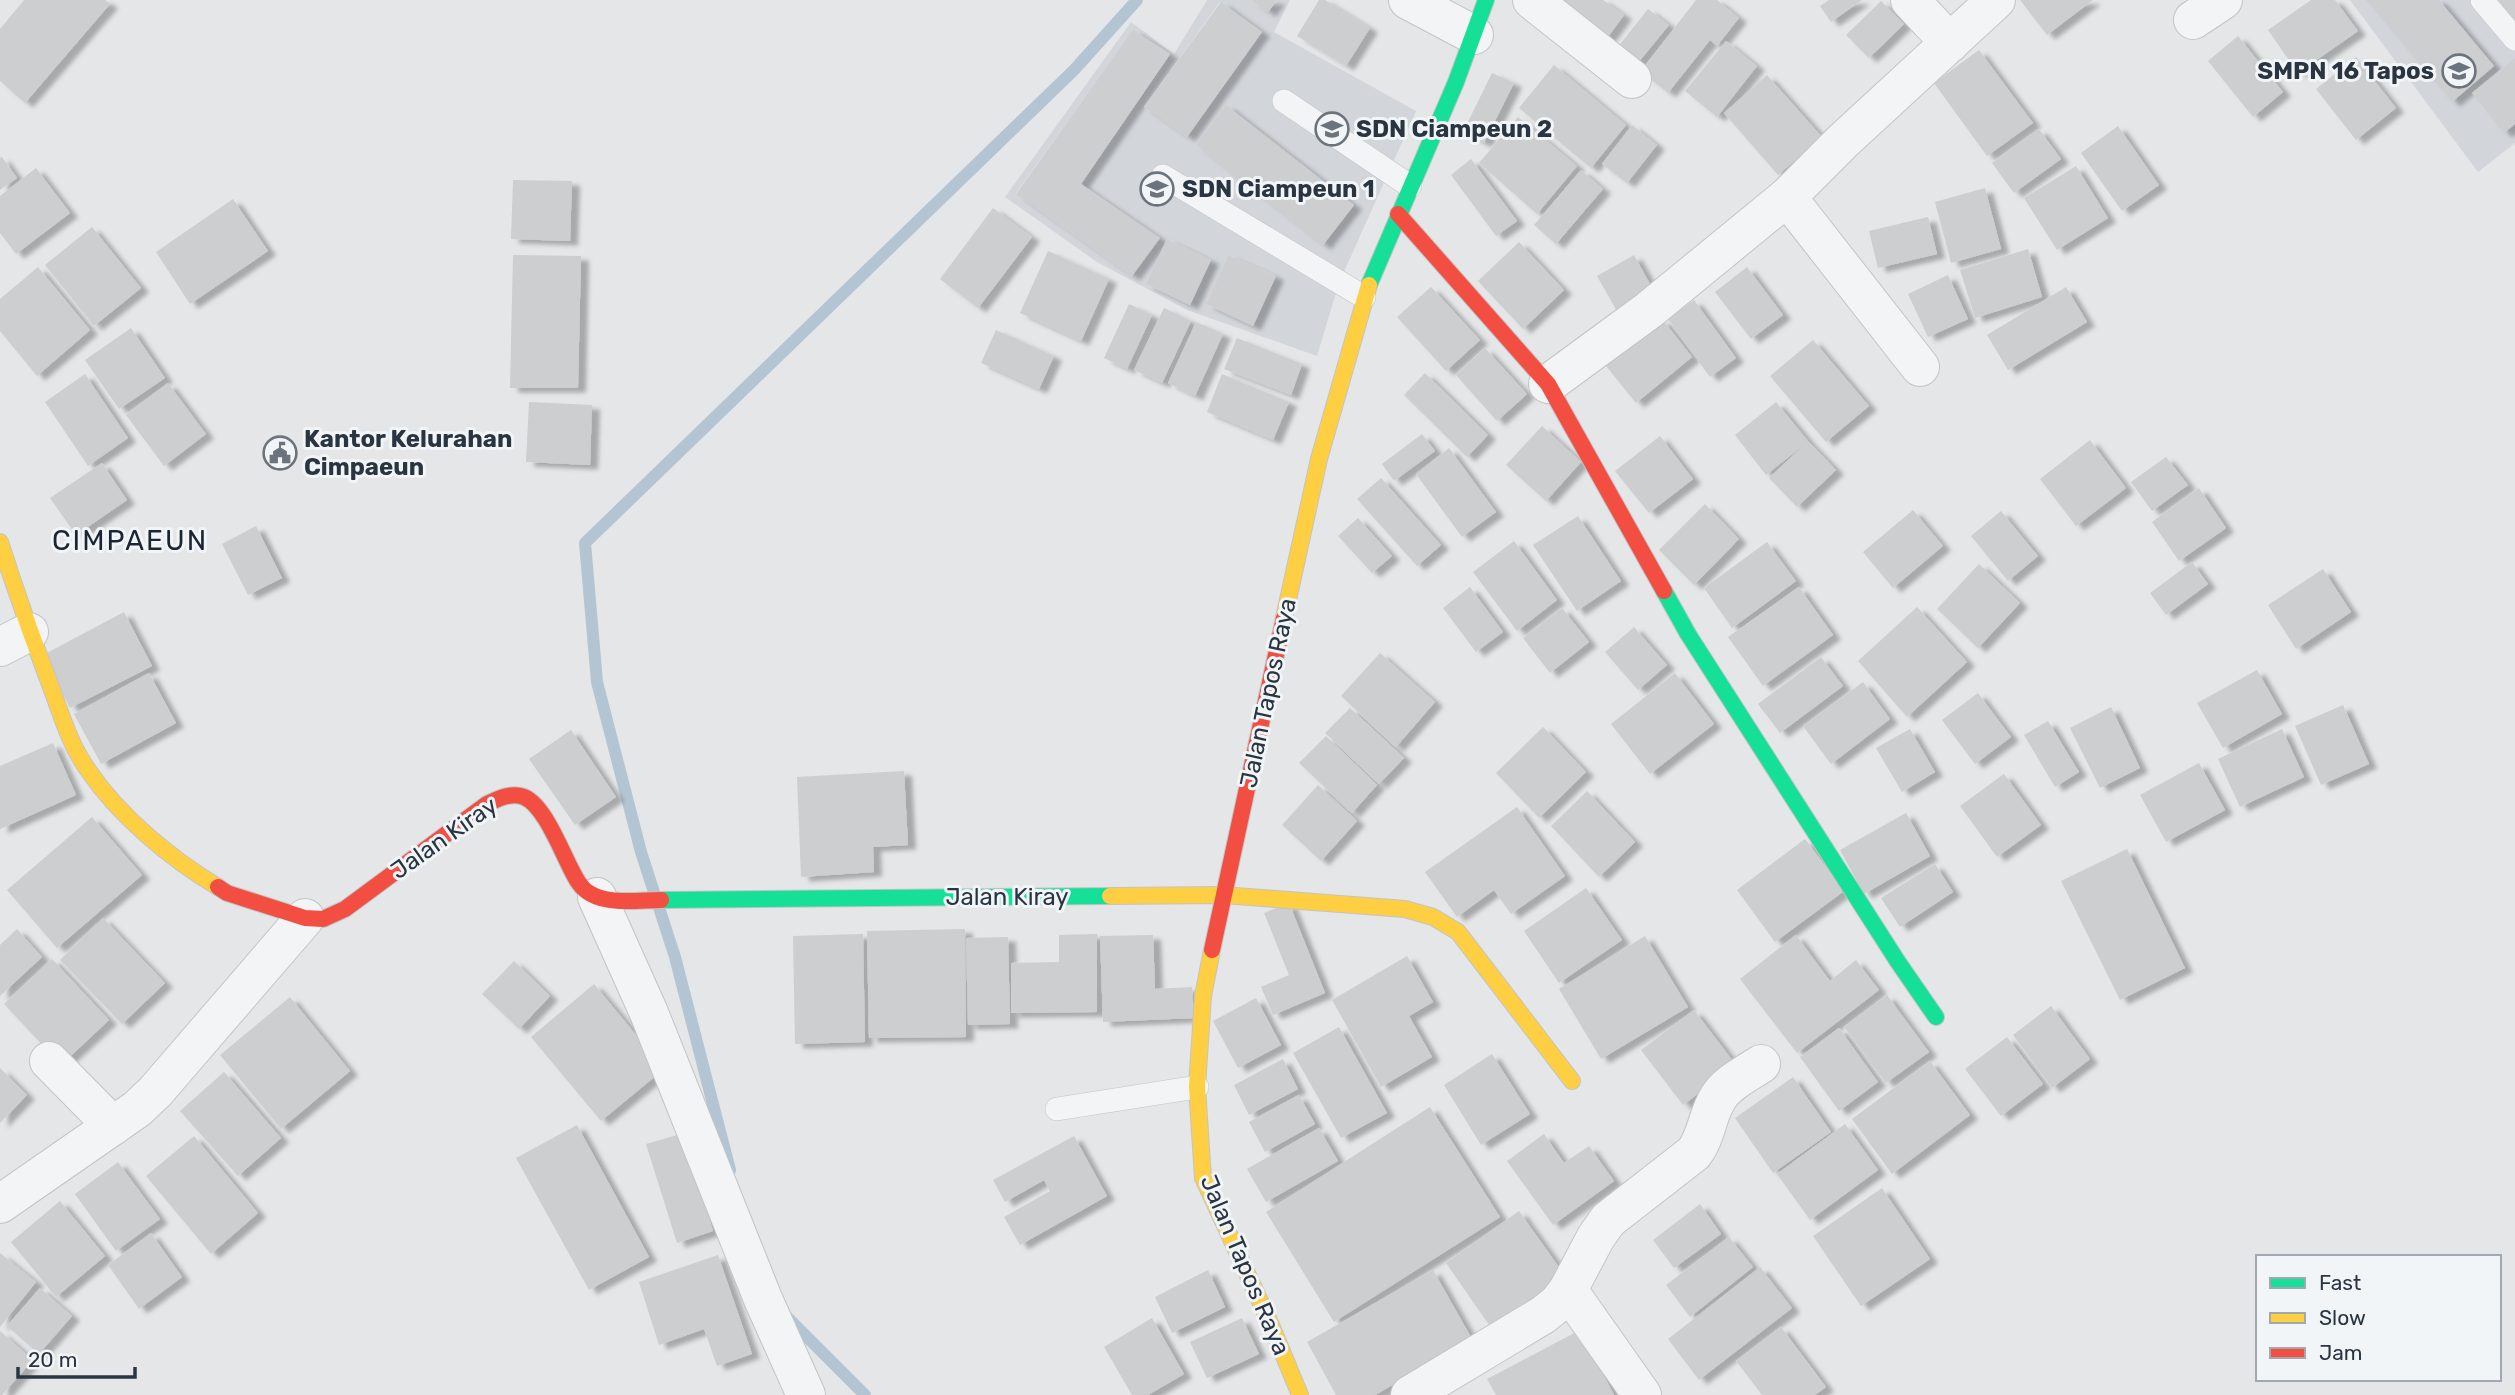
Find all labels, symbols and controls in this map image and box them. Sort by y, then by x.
school or university icon: SMPN 16 Tapos [2440,52,2478,90]
place label: SMPN 16 Tapos [2257,57,2434,85]
school or university icon: SDN Ciampeun 2 [1313,110,1351,148]
place label: SDN Ciampeun 2 [1356,115,1552,143]
school or university icon: SDN Ciampeun 1 [1138,170,1176,208]
place label: SDN Ciampeun 1 [1182,175,1375,203]
place label: Kantor Kelurahan Cimpaeun [304,425,512,481]
public building icon: Kantor Kelurahan Cimpaeun [261,434,299,472]
district label: CIMPAEUN [52,524,208,557]
street label: Jalan Tapos Raya [1234,596,1302,790]
street label: Jalan Kiray [385,791,503,885]
street label: Jalan Kiray [945,883,1069,911]
street label: Jalan Tapos Raya [1194,1171,1296,1359]
legend [2256,1255,2501,1381]
text: Fast [2319,1270,2361,1295]
text: Slow [2319,1305,2366,1330]
scale bar [18,1336,135,1380]
text: Jam [2319,1340,2363,1365]
text: 20 m [28,1347,77,1372]

